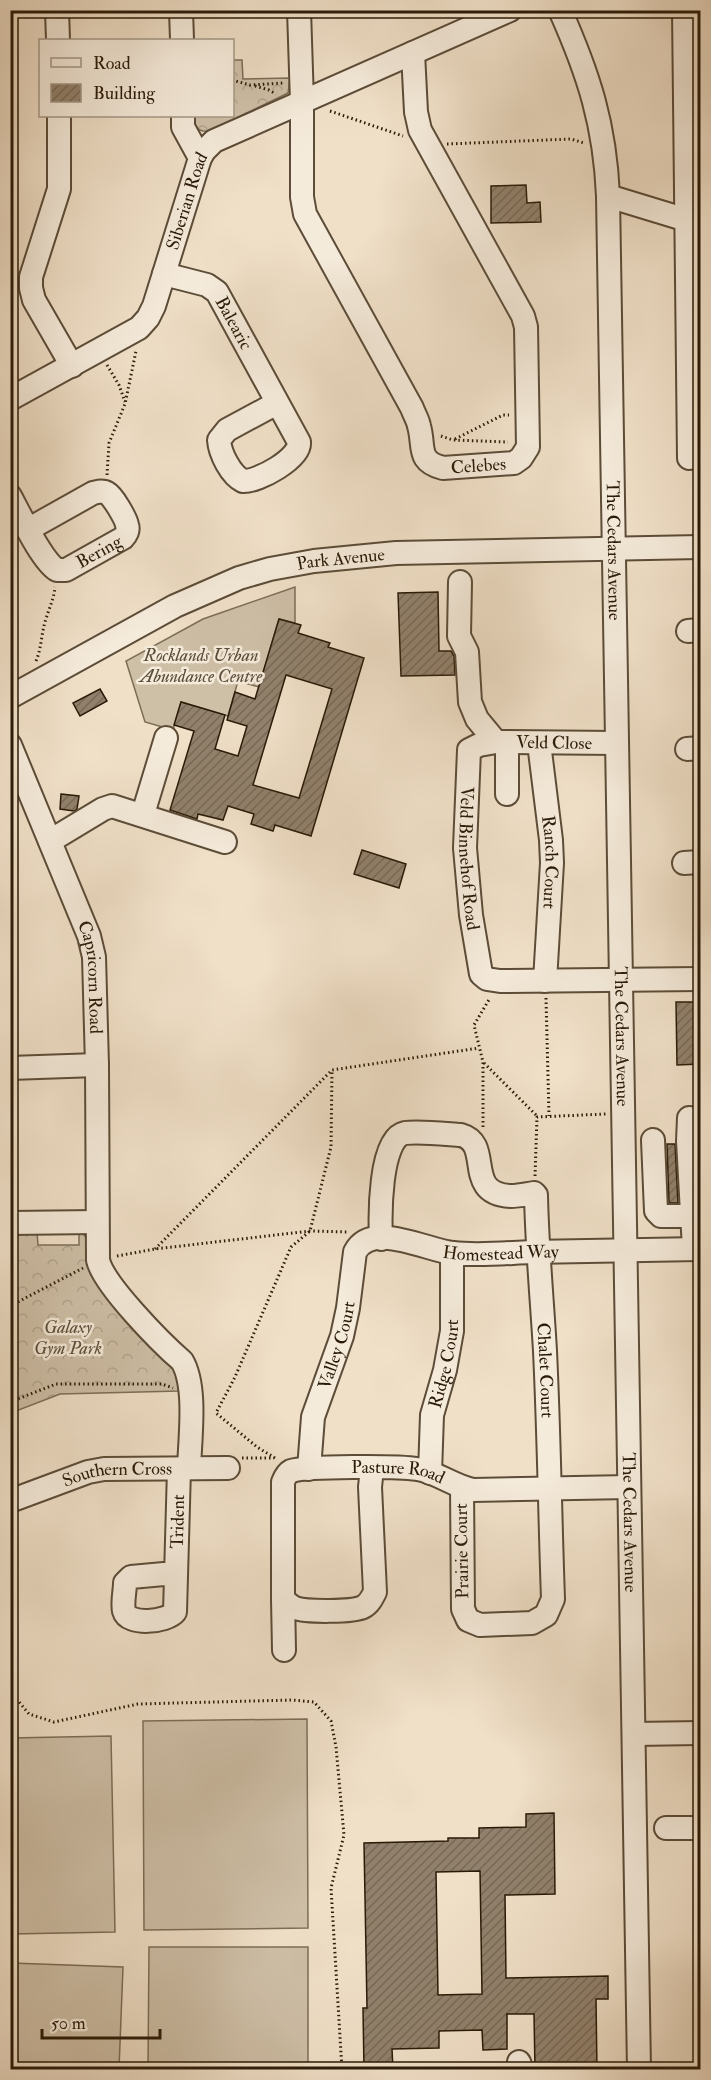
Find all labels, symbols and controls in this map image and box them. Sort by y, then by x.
legend [39,39,234,117]
text: Road [93,52,131,75]
text: Building [93,82,156,105]
street label: Siberian Road [161,148,213,253]
street label: Balearic [210,292,258,354]
street label: Celebes [450,452,507,479]
street label: The Cedars Avenue [601,480,627,621]
street label: Bering [72,529,127,574]
street label: Park Avenue [295,543,386,575]
park label: Rocklands Urban Abundance Centre [138,644,263,688]
street label: Veld Close [516,731,593,755]
street label: Veld Binnehof Road [453,786,485,932]
street label: Ranch Court [537,814,564,910]
street label: Capricorn Road [72,917,108,1034]
street label: The Cedars Avenue [609,966,635,1107]
street label: Homestead Way [441,1240,560,1266]
street label: Valley Court [312,1300,360,1392]
park label: Galaxy Gym Park [34,1316,102,1360]
street label: Ridge Court [423,1319,464,1411]
street label: Chalet Court [532,1322,559,1418]
street label: The Cedars Avenue [617,1452,643,1593]
street label: Pasture Road [351,1455,449,1489]
street label: Southern Cross [59,1457,172,1492]
street label: Trident [165,1494,190,1549]
street label: Prairie Court [450,1503,474,1599]
scale bar [42,2002,160,2040]
text: 50 m [51,2012,86,2035]

